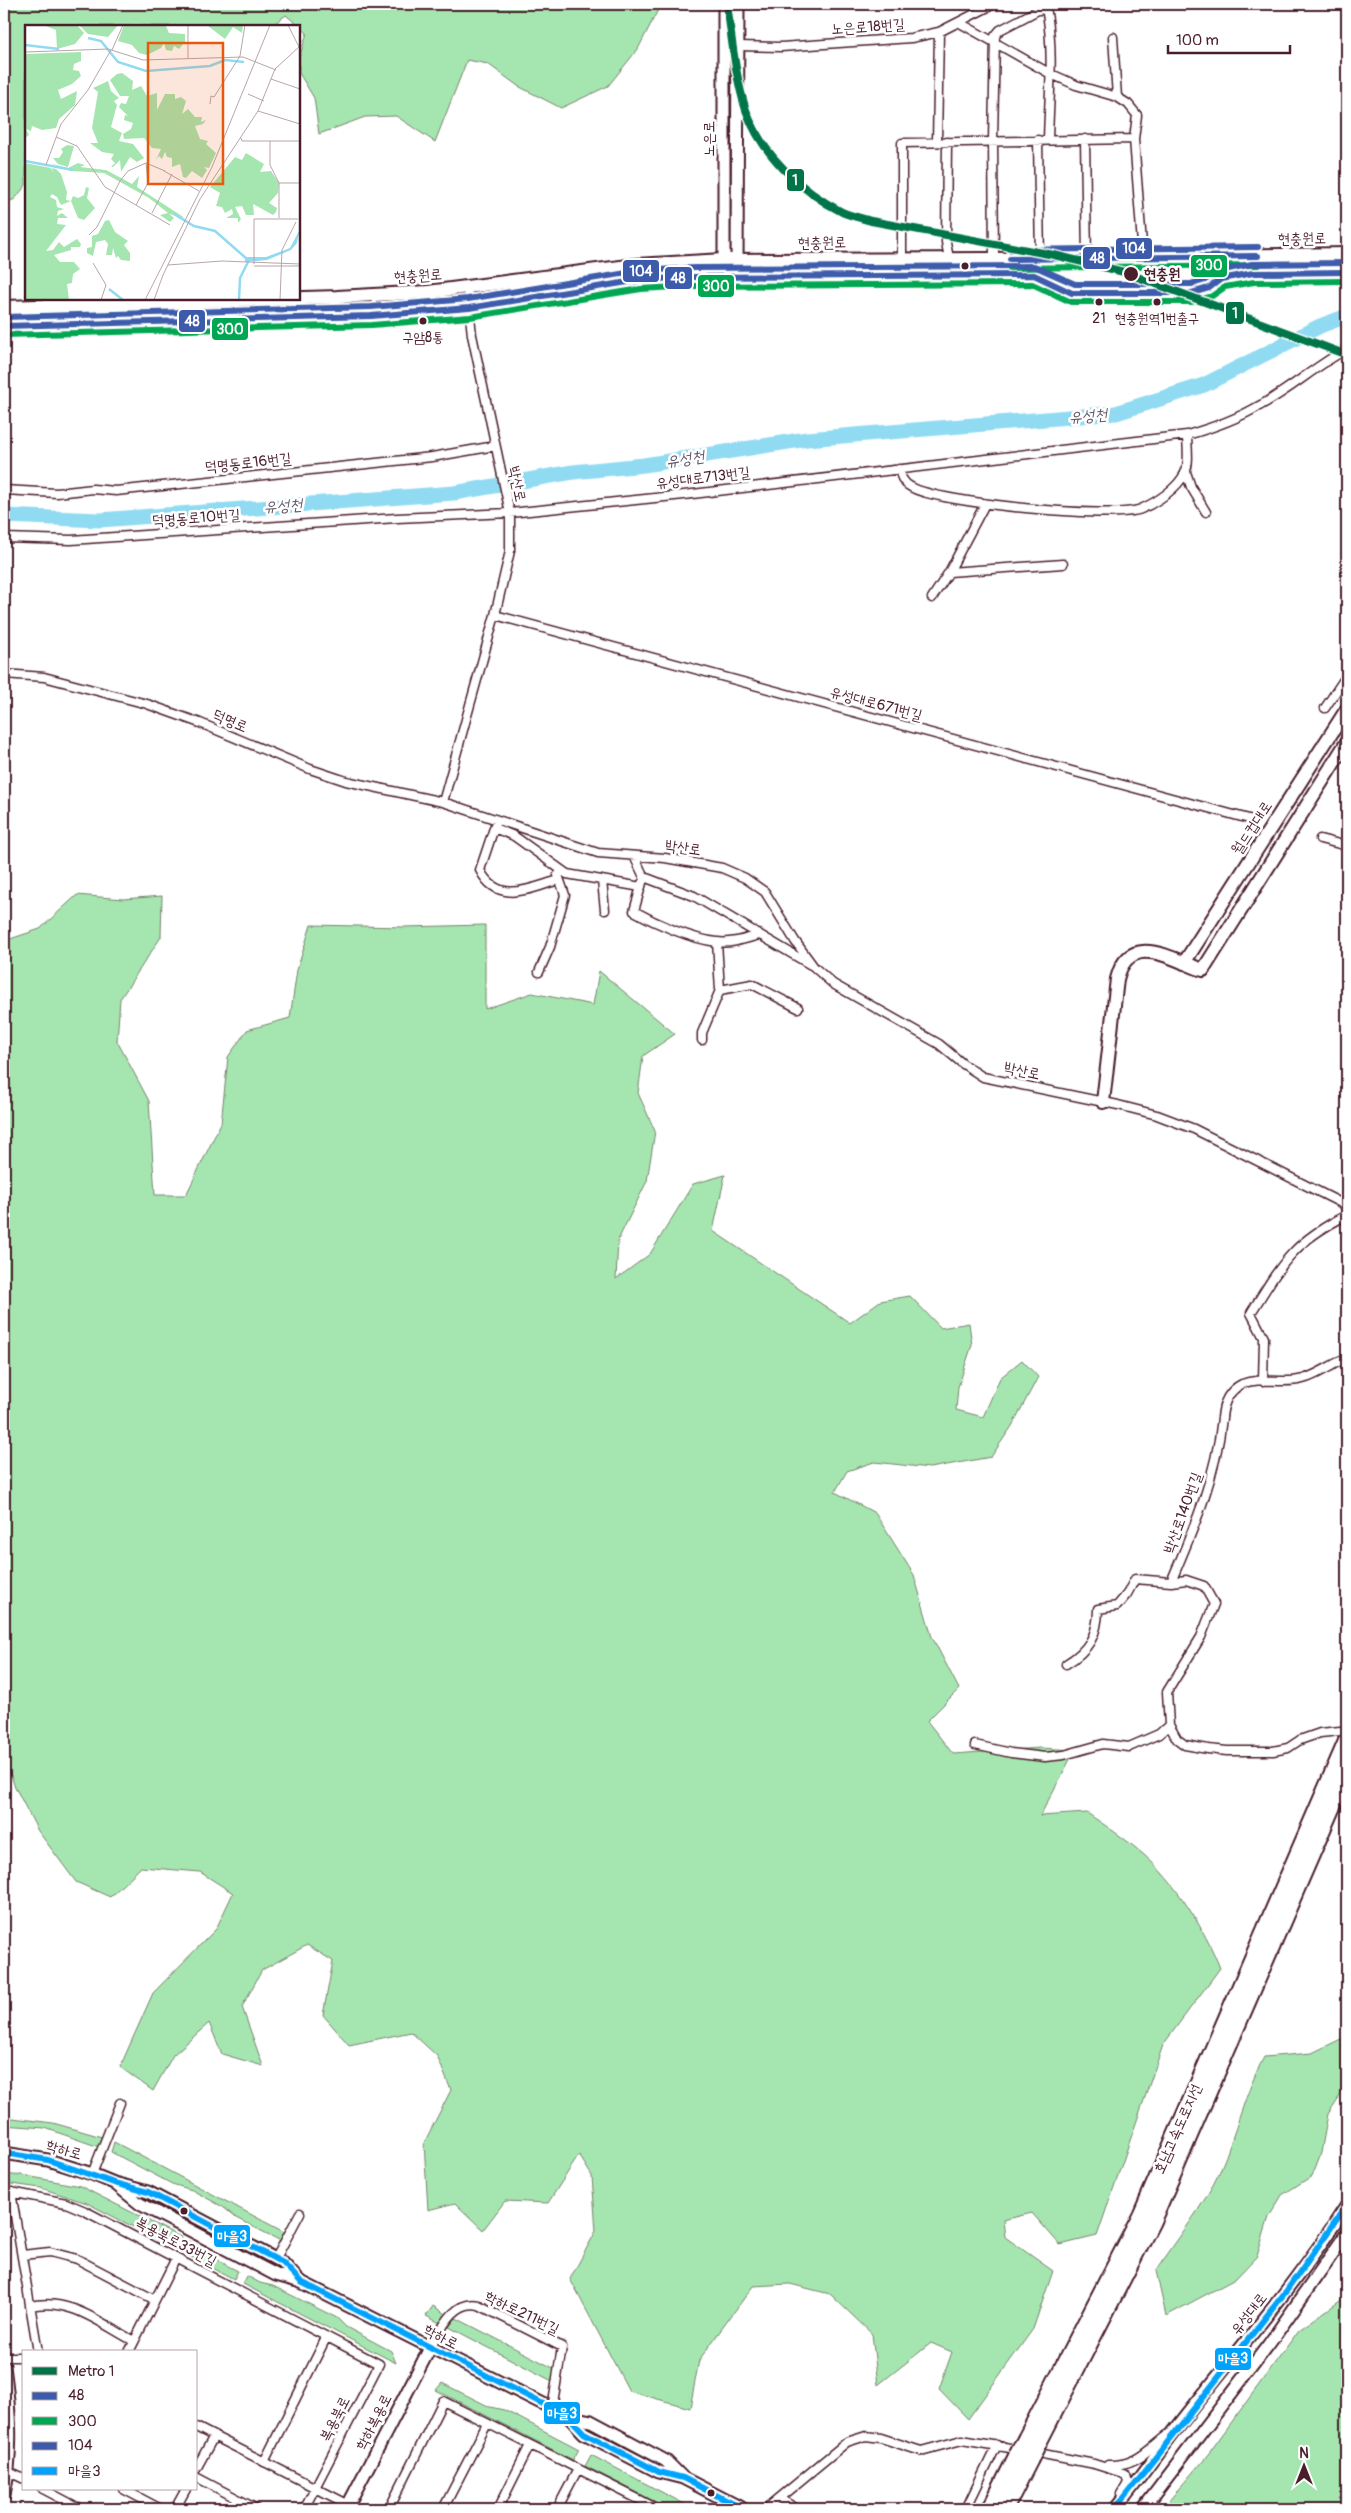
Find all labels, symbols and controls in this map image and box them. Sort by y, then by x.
street label: 노은로18번길 [831,15,905,39]
scale bar [1168,22,1291,54]
inset map [25,25,300,300]
text: 100 m [1176,31,1219,50]
street label: 노은로 [700,121,719,157]
line badge: 1 [786,168,805,192]
text: 1 [792,172,798,189]
street label: 현충원로 [1278,229,1326,249]
street label: 현충원로 [798,233,846,253]
line badge: 104 [1115,237,1153,260]
text: 104 [1122,240,1146,257]
line badge: 48 [1082,246,1111,270]
text: 48 [1089,250,1105,267]
line badge: 300 [1190,254,1228,278]
text: 300 [1196,257,1223,274]
line badge: 104 [622,259,660,283]
unlabelled marker [960,261,970,271]
text: 104 [629,263,653,280]
street label: 현충원로 [393,265,443,287]
marker: 현충원 [1122,265,1140,283]
place label: 현충원 [1144,265,1180,284]
line badge: 48 [664,266,693,290]
text: 48 [670,270,686,287]
line badge: 300 [697,274,735,298]
text: 300 [703,278,730,295]
marker: 21 [1094,297,1104,307]
marker: 현충원역1번출구 [1152,297,1162,307]
line badge: 1 [1225,301,1245,325]
text: 1 [1232,305,1238,322]
line badge: 48 [178,309,206,333]
place label: 21 [1092,310,1106,327]
place label: 현충원역1번출구 [1115,310,1199,327]
text: 48 [184,313,200,330]
marker: 구암8통 [418,316,428,326]
line badge: 300 [211,317,249,341]
text: 300 [217,321,244,338]
place label: 구암8통 [403,329,443,346]
water label: 유성천 [1068,404,1110,428]
water label: 유성천 [664,446,708,472]
street label: 덕명동로16번길 [204,449,292,477]
street label: 유성대로713번길 [655,463,751,493]
street label: 박산로 [504,464,530,504]
water label: 유성천 [263,495,305,517]
street label: 덕명동로10번길 [151,505,241,531]
street label: 유성대로671번길 [828,683,924,725]
street label: 덕명로 [210,705,250,737]
street label: 월드컵대로 [1228,798,1276,858]
street label: 박산로 [664,836,702,860]
street label: 박산로 [1002,1058,1042,1084]
street label: 박산로140번길 [1160,1470,1206,1556]
street label: 호남고속도로지선 [1150,2081,1206,2177]
street label: 학하로 [44,2136,84,2164]
unlabelled marker [179,2206,189,2216]
street label: 복용북로33번길 [132,2213,220,2271]
line badge: 마을3 [213,2224,251,2248]
text: 마을3 [217,2228,247,2245]
street label: 학하로211번길 [482,2287,562,2339]
street label: 유성대로 [1227,2289,1271,2339]
street label: 학하로 [421,2320,461,2354]
line badge: 마을3 [1214,2347,1252,2371]
legend [22,2350,198,2490]
text: 마을3 [1218,2350,1248,2367]
text: Metro 1 [68,2362,114,2381]
text: 48 [68,2386,85,2405]
street label: 학하복용로 [352,2391,396,2453]
street label: 복용북로 [316,2393,354,2445]
line badge: 마을3 [543,2401,581,2425]
text: 마을3 [547,2405,577,2422]
text: 300 [68,2412,97,2431]
text: 104 [68,2436,93,2455]
north arrow [1278,2440,1328,2490]
text: N [1299,2445,1309,2462]
text: 마을3 [68,2462,101,2481]
unlabelled marker [706,2488,716,2498]

